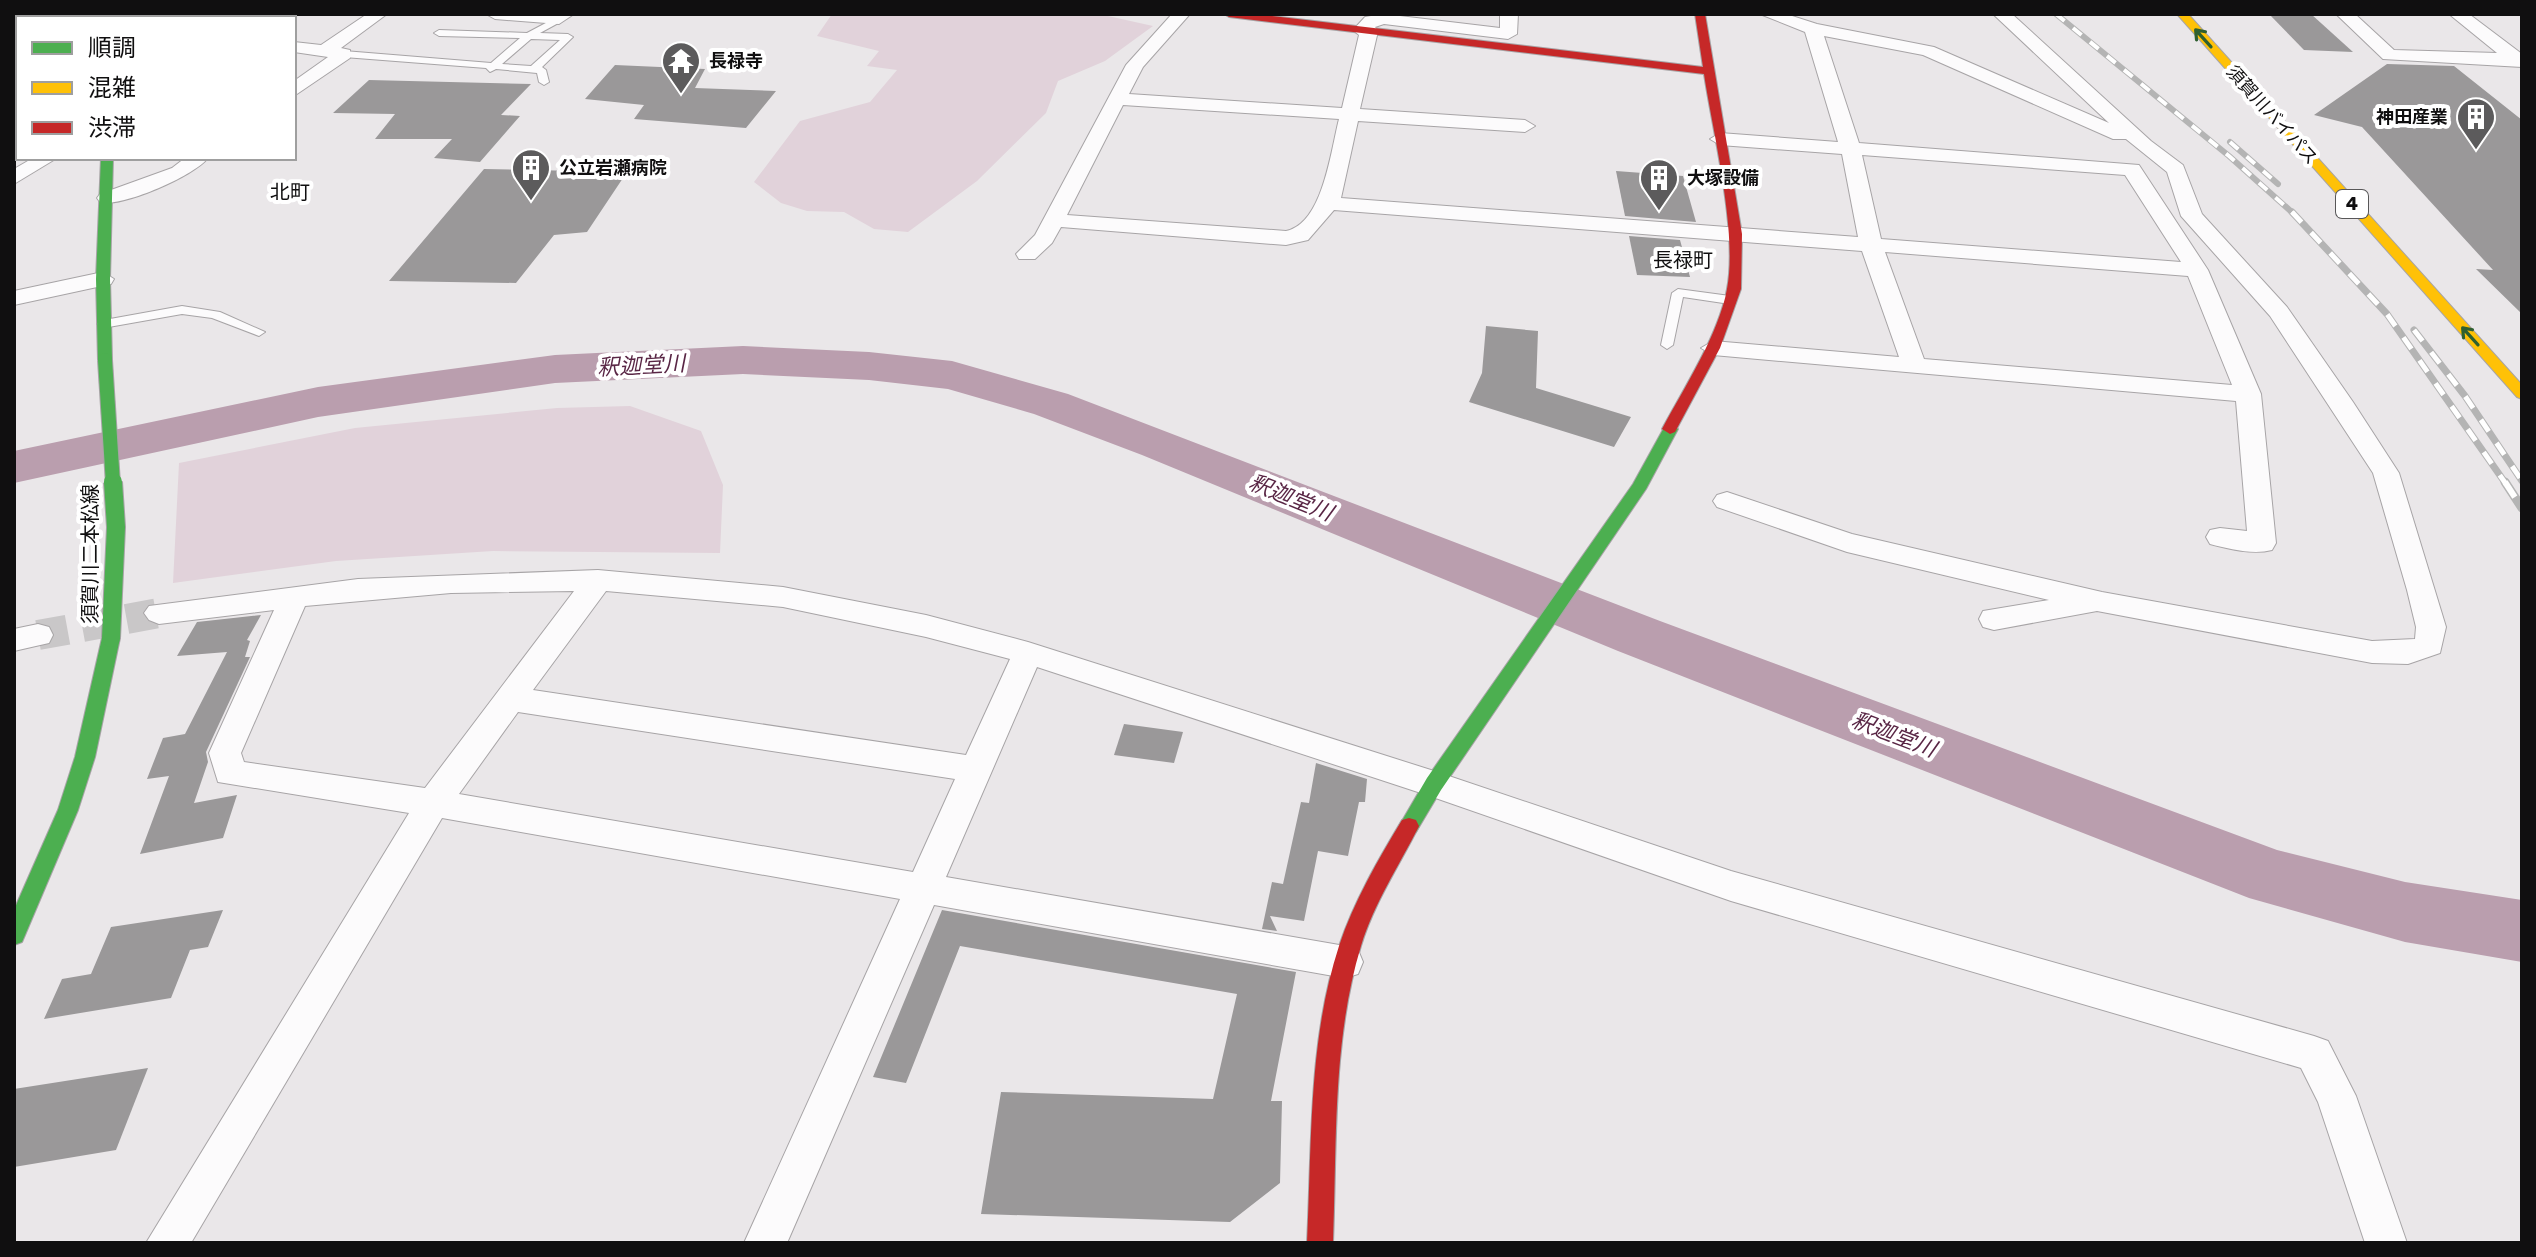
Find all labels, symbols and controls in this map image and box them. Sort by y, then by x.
legend [16,16,296,160]
one-way arrow [2195,29,2213,49]
text: 順調 [88,34,136,62]
temple icon: 長禄寺 [660,40,702,95]
place label: 長禄寺 [709,50,763,72]
street label: 須賀川バイパス [2222,61,2322,169]
text: 混雑 [88,74,136,102]
building icon: 神田産業 [2455,96,2497,151]
place label: 神田産業 [2376,106,2448,128]
text: 渋滞 [88,114,136,142]
building icon: 公立岩瀬病院 [510,147,552,202]
place label: 公立岩瀬病院 [559,157,667,179]
building icon: 大塚設備 [1638,157,1680,212]
place label: 大塚設備 [1687,167,1759,189]
district label: 北町 [270,180,310,204]
road number: 4 [2336,190,2368,218]
district label: 長禄町 [1653,248,1713,272]
one-way arrow [2461,327,2479,347]
water label: 釈迦堂川 [596,350,688,381]
water label: 釈迦堂川 [1245,468,1339,527]
street label: 須賀川二本松線 [78,484,102,624]
water label: 釈迦堂川 [1848,706,1942,764]

